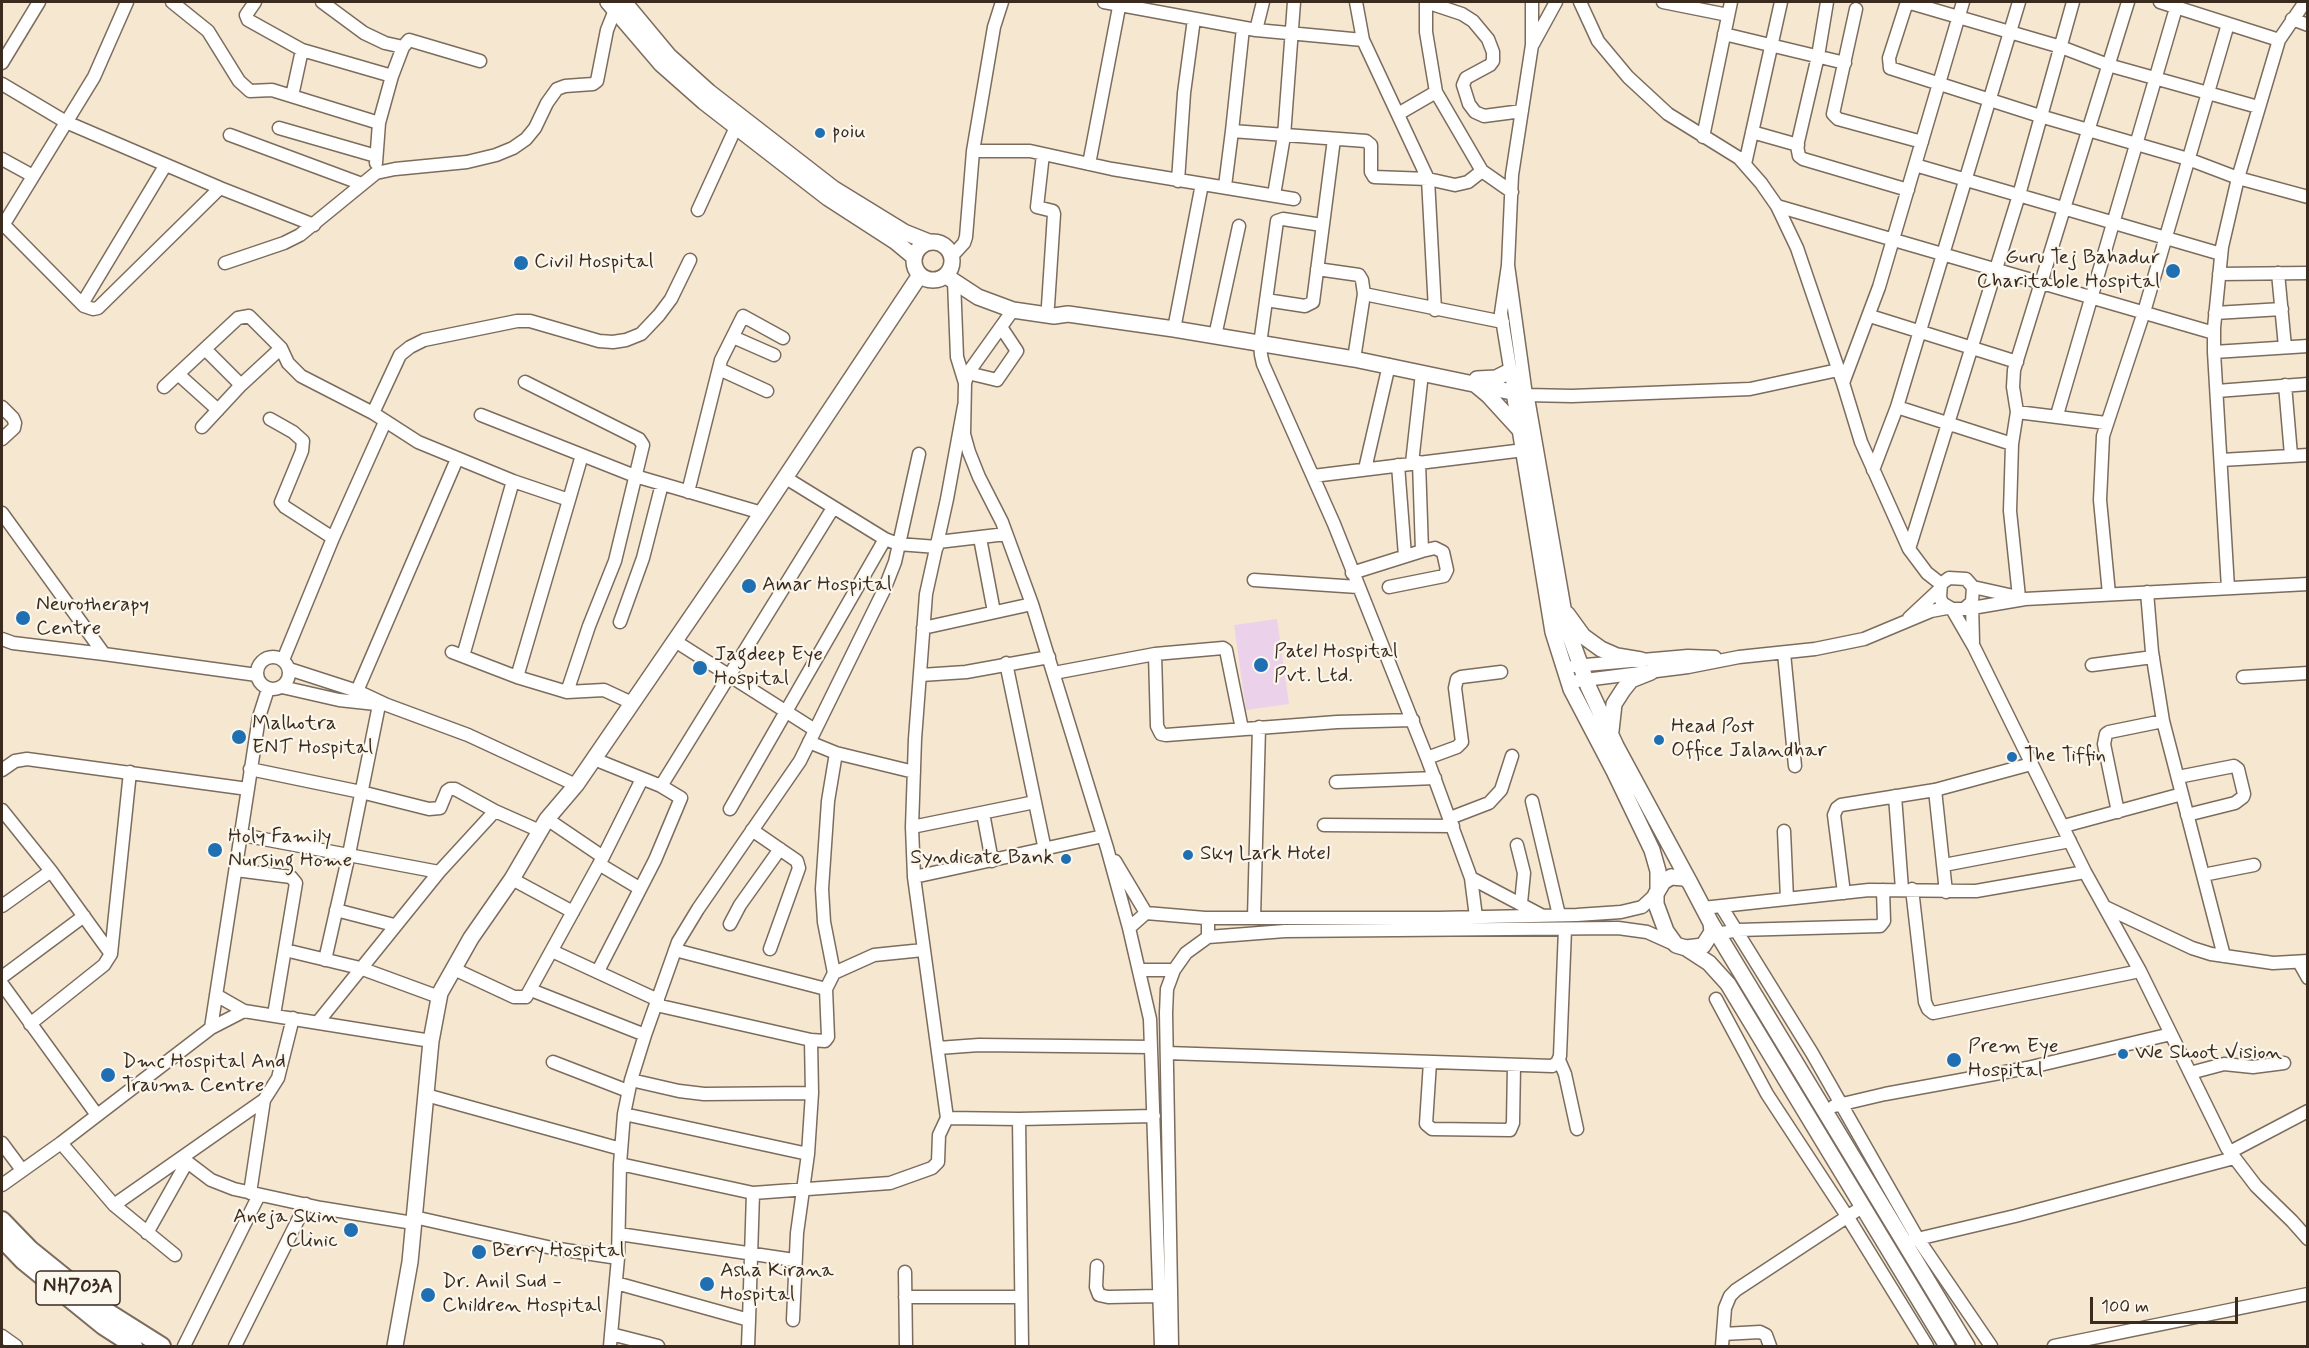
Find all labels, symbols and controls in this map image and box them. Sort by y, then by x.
place label: poiu [832,120,866,146]
marker: poiu [813,126,827,140]
place label: Guru Tej Bahadur Charitable Hospital [1977,246,2160,296]
place label: Civil Hospital [534,250,654,276]
marker: Civil Hospital [512,254,530,272]
marker: Guru Tej Bahadur Charitable Hospital [2164,262,2182,280]
place label: Amar Hospital [762,573,892,599]
marker: Amar Hospital [740,577,758,595]
place label: Neurotherapy Centre [36,593,149,643]
marker: Neurotherapy Centre [14,609,32,627]
place label: Patel Hospital Pvt. Ltd. [1274,640,1398,690]
place label: Jagdeep Eye Hospital [714,643,823,693]
marker: Patel Hospital Pvt. Ltd. [1252,656,1270,674]
marker: Jagdeep Eye Hospital [691,659,709,677]
place label: Malhotra ENT Hospital [252,712,373,762]
place label: Head Post Office Jalandhar [1671,715,1827,765]
marker: Malhotra ENT Hospital [230,728,248,746]
marker: Head Post Office Jalandhar [1652,733,1666,747]
place label: The Tiffin [2024,744,2106,770]
marker: The Tiffin [2005,750,2019,764]
place label: Holy Family Nursing Home [228,825,352,875]
marker: Holy Family Nursing Home [206,841,224,859]
place label: Sky Lark Hotel [1200,842,1330,868]
place label: Syndicate Bank [910,846,1054,872]
marker: Sky Lark Hotel [1181,848,1195,862]
marker: Syndicate Bank [1059,852,1073,866]
place label: Prem Eye Hospital [1968,1035,2058,1085]
place label: We Shoot Vision [2135,1041,2282,1067]
marker: We Shoot Vision [2116,1047,2130,1061]
place label: Dmc Hospital And Trauma Centre [122,1050,286,1100]
marker: Prem Eye Hospital [1945,1051,1963,1069]
marker: Dmc Hospital And Trauma Centre [99,1066,117,1084]
place label: Aneja Skin Clinic [233,1205,338,1255]
marker: Aneja Skin Clinic [342,1221,360,1239]
place label: Berry Hospital [492,1239,625,1265]
marker: Berry Hospital [470,1243,488,1261]
place label: Asha Kirana Hospital [720,1259,834,1309]
place label: Dr. Anil Sud - Children Hospital [442,1270,602,1320]
road number: NH703A [36,1271,120,1305]
marker: Asha Kirana Hospital [698,1275,716,1293]
scale bar [2093,1285,2242,1323]
marker: Dr. Anil Sud - Children Hospital [419,1286,437,1304]
text: 100 m [2101,1295,2149,1319]

